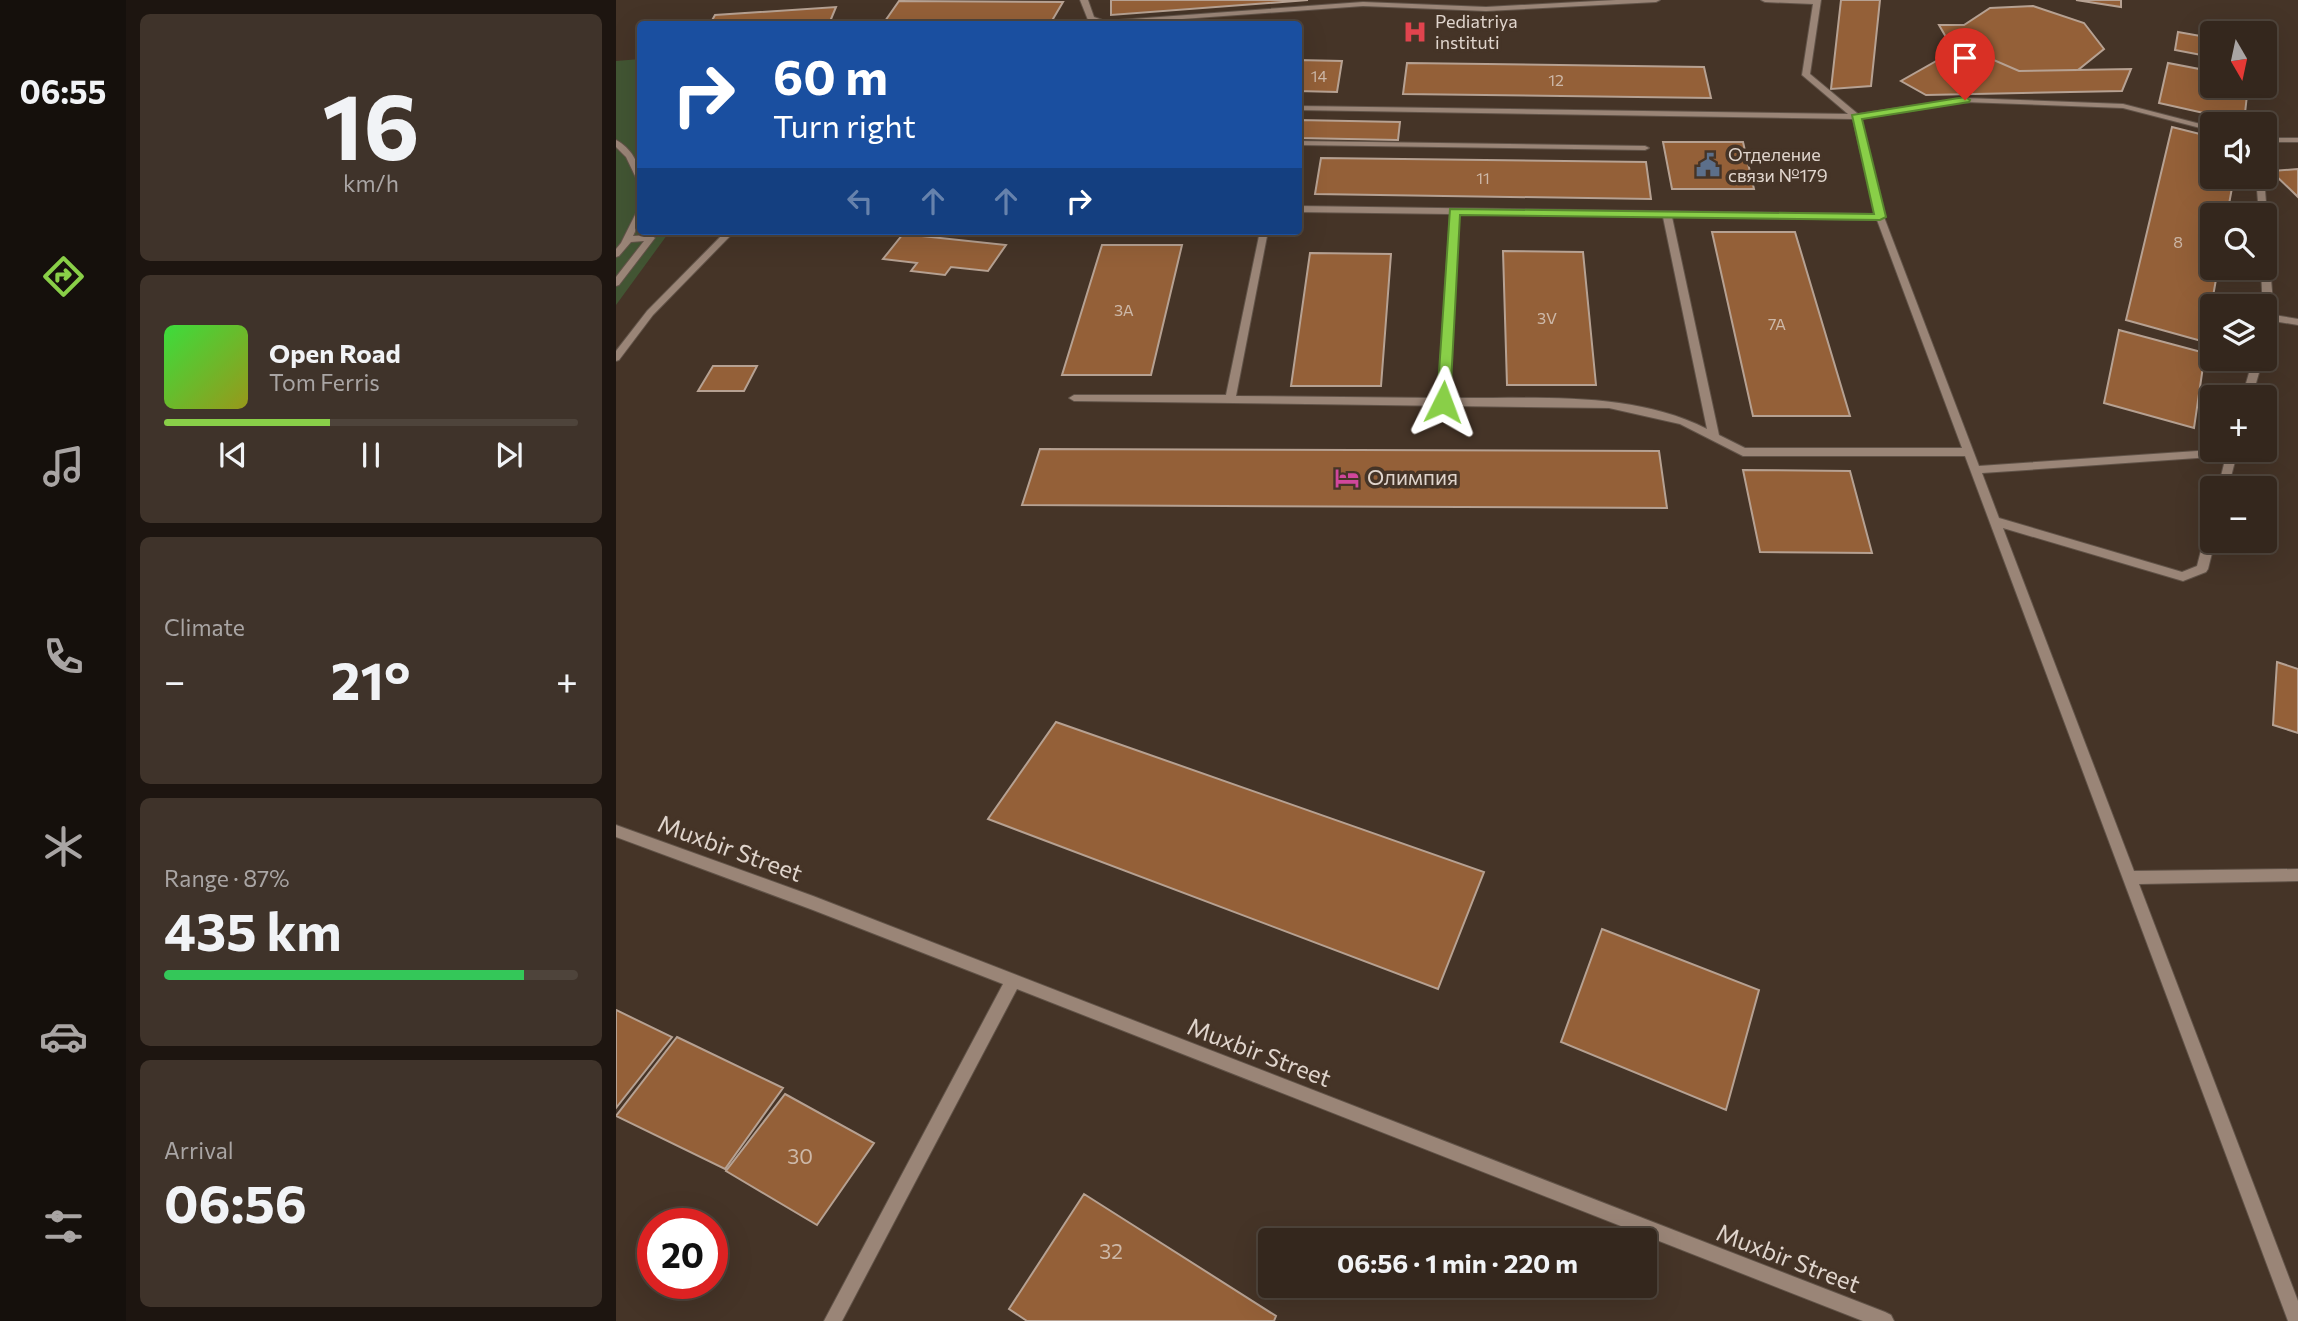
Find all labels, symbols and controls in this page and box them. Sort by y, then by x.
place label: Pediatriya instituti [1435,10,1518,53]
hospital icon: Pediatriya instituti [1401,18,1429,46]
north arrow [2200,21,2277,98]
map controls [2200,21,2277,553]
pin [1935,28,1995,100]
icon: arrive [1946,39,1984,77]
text: 60 m [773,45,888,105]
icon: right [658,49,749,140]
house number: 14 [1311,66,1328,85]
text: 16 [322,67,420,179]
house number: 12 [1548,70,1564,89]
text: 06:55 [20,71,106,111]
text: Turn right [773,105,916,145]
button: sound [2200,112,2277,189]
place label: Отделение связи №179 [1728,143,1828,186]
public building icon: Отделение связи №179 [1694,151,1722,179]
house number: 11 [1476,168,1490,187]
text: km/h [343,169,399,197]
icon: left [841,182,879,220]
icon: ahead [914,182,952,220]
icon: ahead [987,182,1025,220]
icon: right [1060,182,1098,220]
button: search [2200,203,2277,280]
house number: 8 [2173,232,2183,251]
icon: directions [39,252,88,301]
button: layers [2200,294,2277,371]
house number: 3A [1114,300,1134,319]
house number: 3V [1537,308,1557,327]
house number: 7A [1768,314,1786,333]
text: Open Road [269,337,401,368]
position arrow [1406,365,1480,439]
text: Tom Ferris [269,368,380,396]
button: + [2200,385,2277,462]
icon: previous [214,436,252,474]
icon: pause [352,436,390,474]
icon: next [490,436,528,474]
icon: music [39,442,88,491]
hotel icon: Олимпия [1333,464,1361,492]
place label: Олимпия [1367,464,1458,489]
button: − [2200,476,2277,553]
text: Climate [164,613,245,641]
icon: phone [39,632,88,681]
text: 21° [331,647,410,711]
text: − [164,656,186,703]
text: + [556,656,578,703]
street label: Muxbir Street [654,808,807,887]
icon: climate [39,822,88,871]
text: Range · 87% [164,864,289,892]
text: 435 km [164,898,342,962]
street label: Muxbir Street [1184,1011,1336,1092]
icon: car [39,1012,88,1061]
text: Arrival [164,1136,234,1164]
house number: 30 [787,1143,813,1168]
text: 06:56 [164,1170,307,1234]
icon: filters [39,1202,88,1251]
speed limit sign: 20 [637,1208,728,1299]
street label: Muxbir Street [1713,1217,1865,1298]
house number: 32 [1099,1238,1123,1263]
text: 06:56 · 1 min · 220 m [1337,1247,1578,1278]

